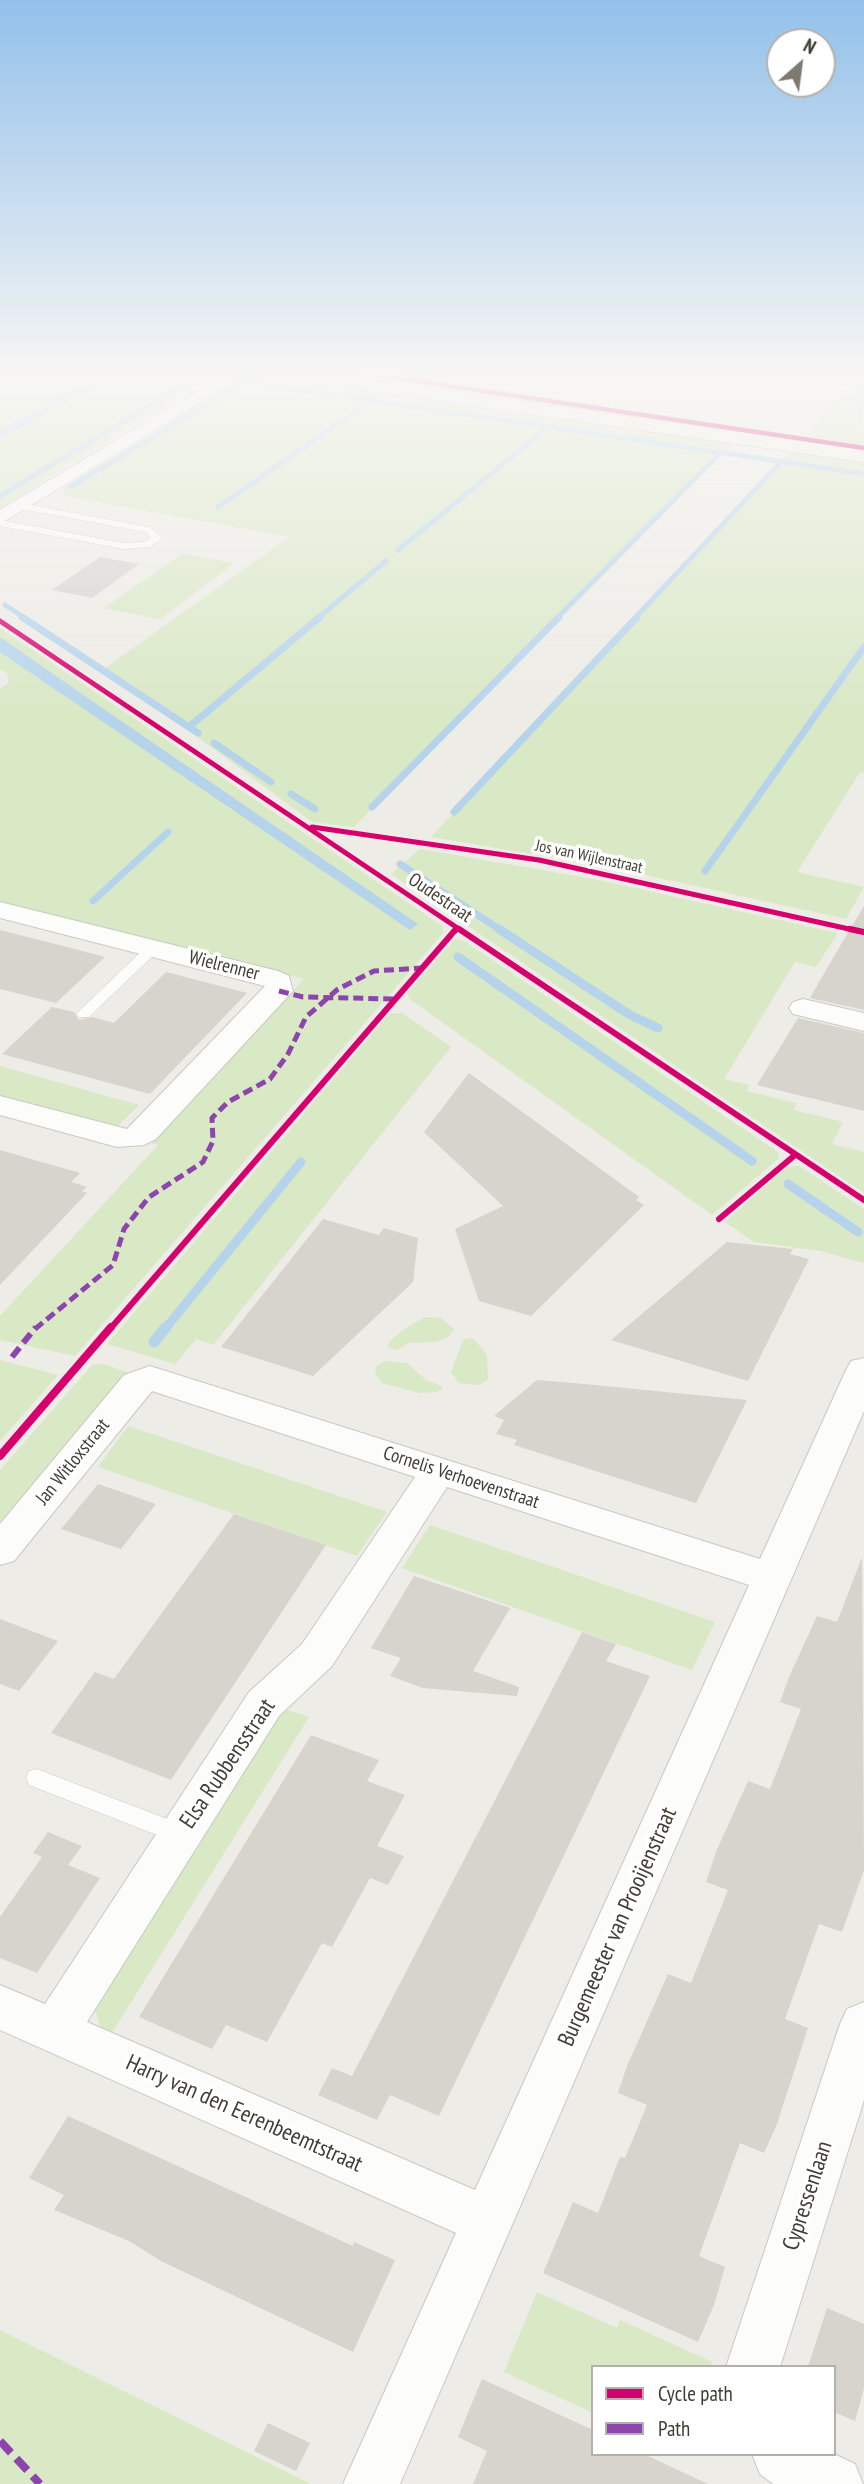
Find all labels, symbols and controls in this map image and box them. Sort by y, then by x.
north arrow [766,28,836,98]
text: N [800,33,820,59]
street label: Jos van Wijlenstraat [534,836,644,878]
street label: Oudestraat [404,868,476,928]
street label: Wielrenner [186,946,262,986]
street label: Jan Witloxstraat [31,1414,115,1510]
street label: Cornelis Verhoevenstraat [380,1442,542,1514]
street label: Elsa Rubbensstraat [174,1694,282,1834]
street label: Burgemeester van Prooijenstraat [553,1803,683,2051]
street label: Harry van den Eerenbeemtstraat [122,2049,366,2179]
street label: Cypressenlaan [777,2138,839,2254]
legend [591,2365,836,2456]
text: Cycle path [658,2380,733,2407]
text: Path [658,2415,690,2442]

